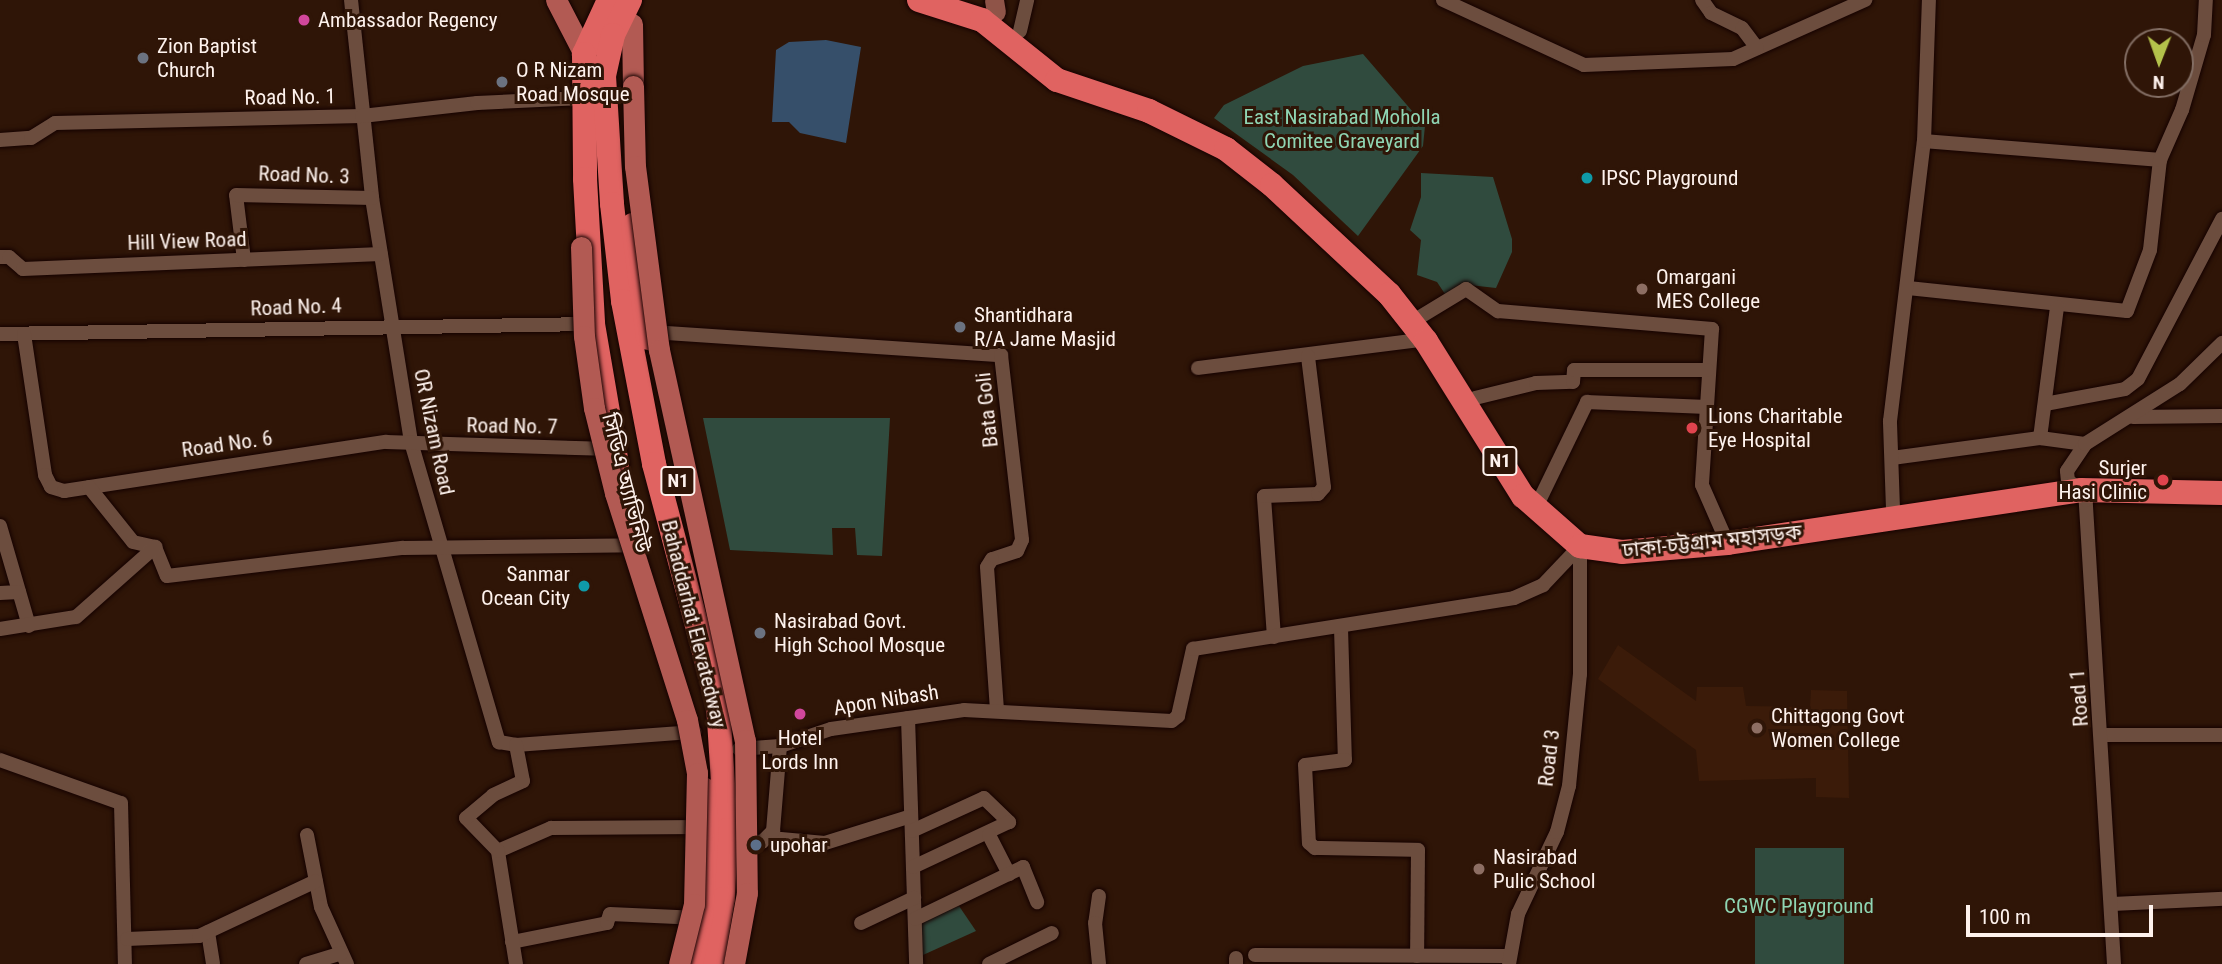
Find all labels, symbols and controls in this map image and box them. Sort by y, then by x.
place label: Ambassador Regency [318,7,498,33]
marker: Ambassador Regency [296,12,312,28]
north arrow [2124,28,2194,98]
place label: Zion Baptist Church [157,33,257,83]
marker: Zion Baptist Church [135,50,151,66]
place label: O R Nizam Road Mosque [516,57,629,107]
text: N [2153,71,2165,94]
marker: O R Nizam Road Mosque [494,74,510,90]
street label: Road No. 1 [244,84,336,110]
park label: East Nasirabad Moholla Comitee Graveyard [1243,104,1441,154]
street label: Road No. 3 [258,161,350,189]
place label: IPSC Playground [1601,165,1738,191]
marker: IPSC Playground [1579,170,1595,186]
street label: Hill View Road [127,226,247,256]
place label: Omargani MES College [1656,264,1760,314]
marker: Omargani MES College [1634,281,1650,297]
street label: Road No. 4 [250,293,342,321]
place label: Shantidhara R/A Jame Masjid [974,302,1116,352]
marker: Shantidhara R/A Jame Masjid [952,319,968,335]
street label: OR Nizam Road [408,367,460,497]
street label: Bata Goli [971,371,1003,449]
place label: Lions Charitable Eye Hospital [1708,403,1843,453]
street label: সিডিএ অ্যাভিনিউ [596,411,656,555]
street label: Road No. 7 [466,413,558,439]
marker: Lions Charitable Eye Hospital [1682,418,1702,438]
street label: Road No. 6 [180,425,274,463]
road number: N1 [1481,446,1519,476]
place label: Surjer Hasi Clinic [2058,455,2147,505]
road number: N1 [659,466,697,496]
marker: Surjer Hasi Clinic [2153,470,2173,490]
street label: Bahaddarhat Elevatedway [656,518,732,730]
street label: ঢাকা-চট্টগ্রাম মহাসড়ক [1621,519,1803,563]
place label: Sanmar Ocean City [481,561,570,611]
marker: Sanmar Ocean City [576,578,592,594]
place label: Nasirabad Govt. High School Mosque [774,608,945,658]
marker: Nasirabad Govt. High School Mosque [752,625,768,641]
street label: Road 1 [2064,669,2094,727]
street label: Apon Nibash [832,679,940,721]
place label: Chittagong Govt Women College [1771,703,1905,753]
marker: Hotel Lords Inn [792,706,808,722]
marker: Chittagong Govt Women College [1749,720,1765,736]
place label: Hotel Lords Inn [761,725,839,775]
street label: Road 3 [1533,728,1565,788]
place label: upohar [770,832,828,858]
marker: upohar [748,837,764,853]
place label: Nasirabad Pulic School [1493,844,1596,894]
marker: Nasirabad Pulic School [1471,861,1487,877]
scale bar [1970,890,2157,934]
park label: CGWC Playground [1724,893,1874,919]
text: 100 m [1979,905,2031,929]

